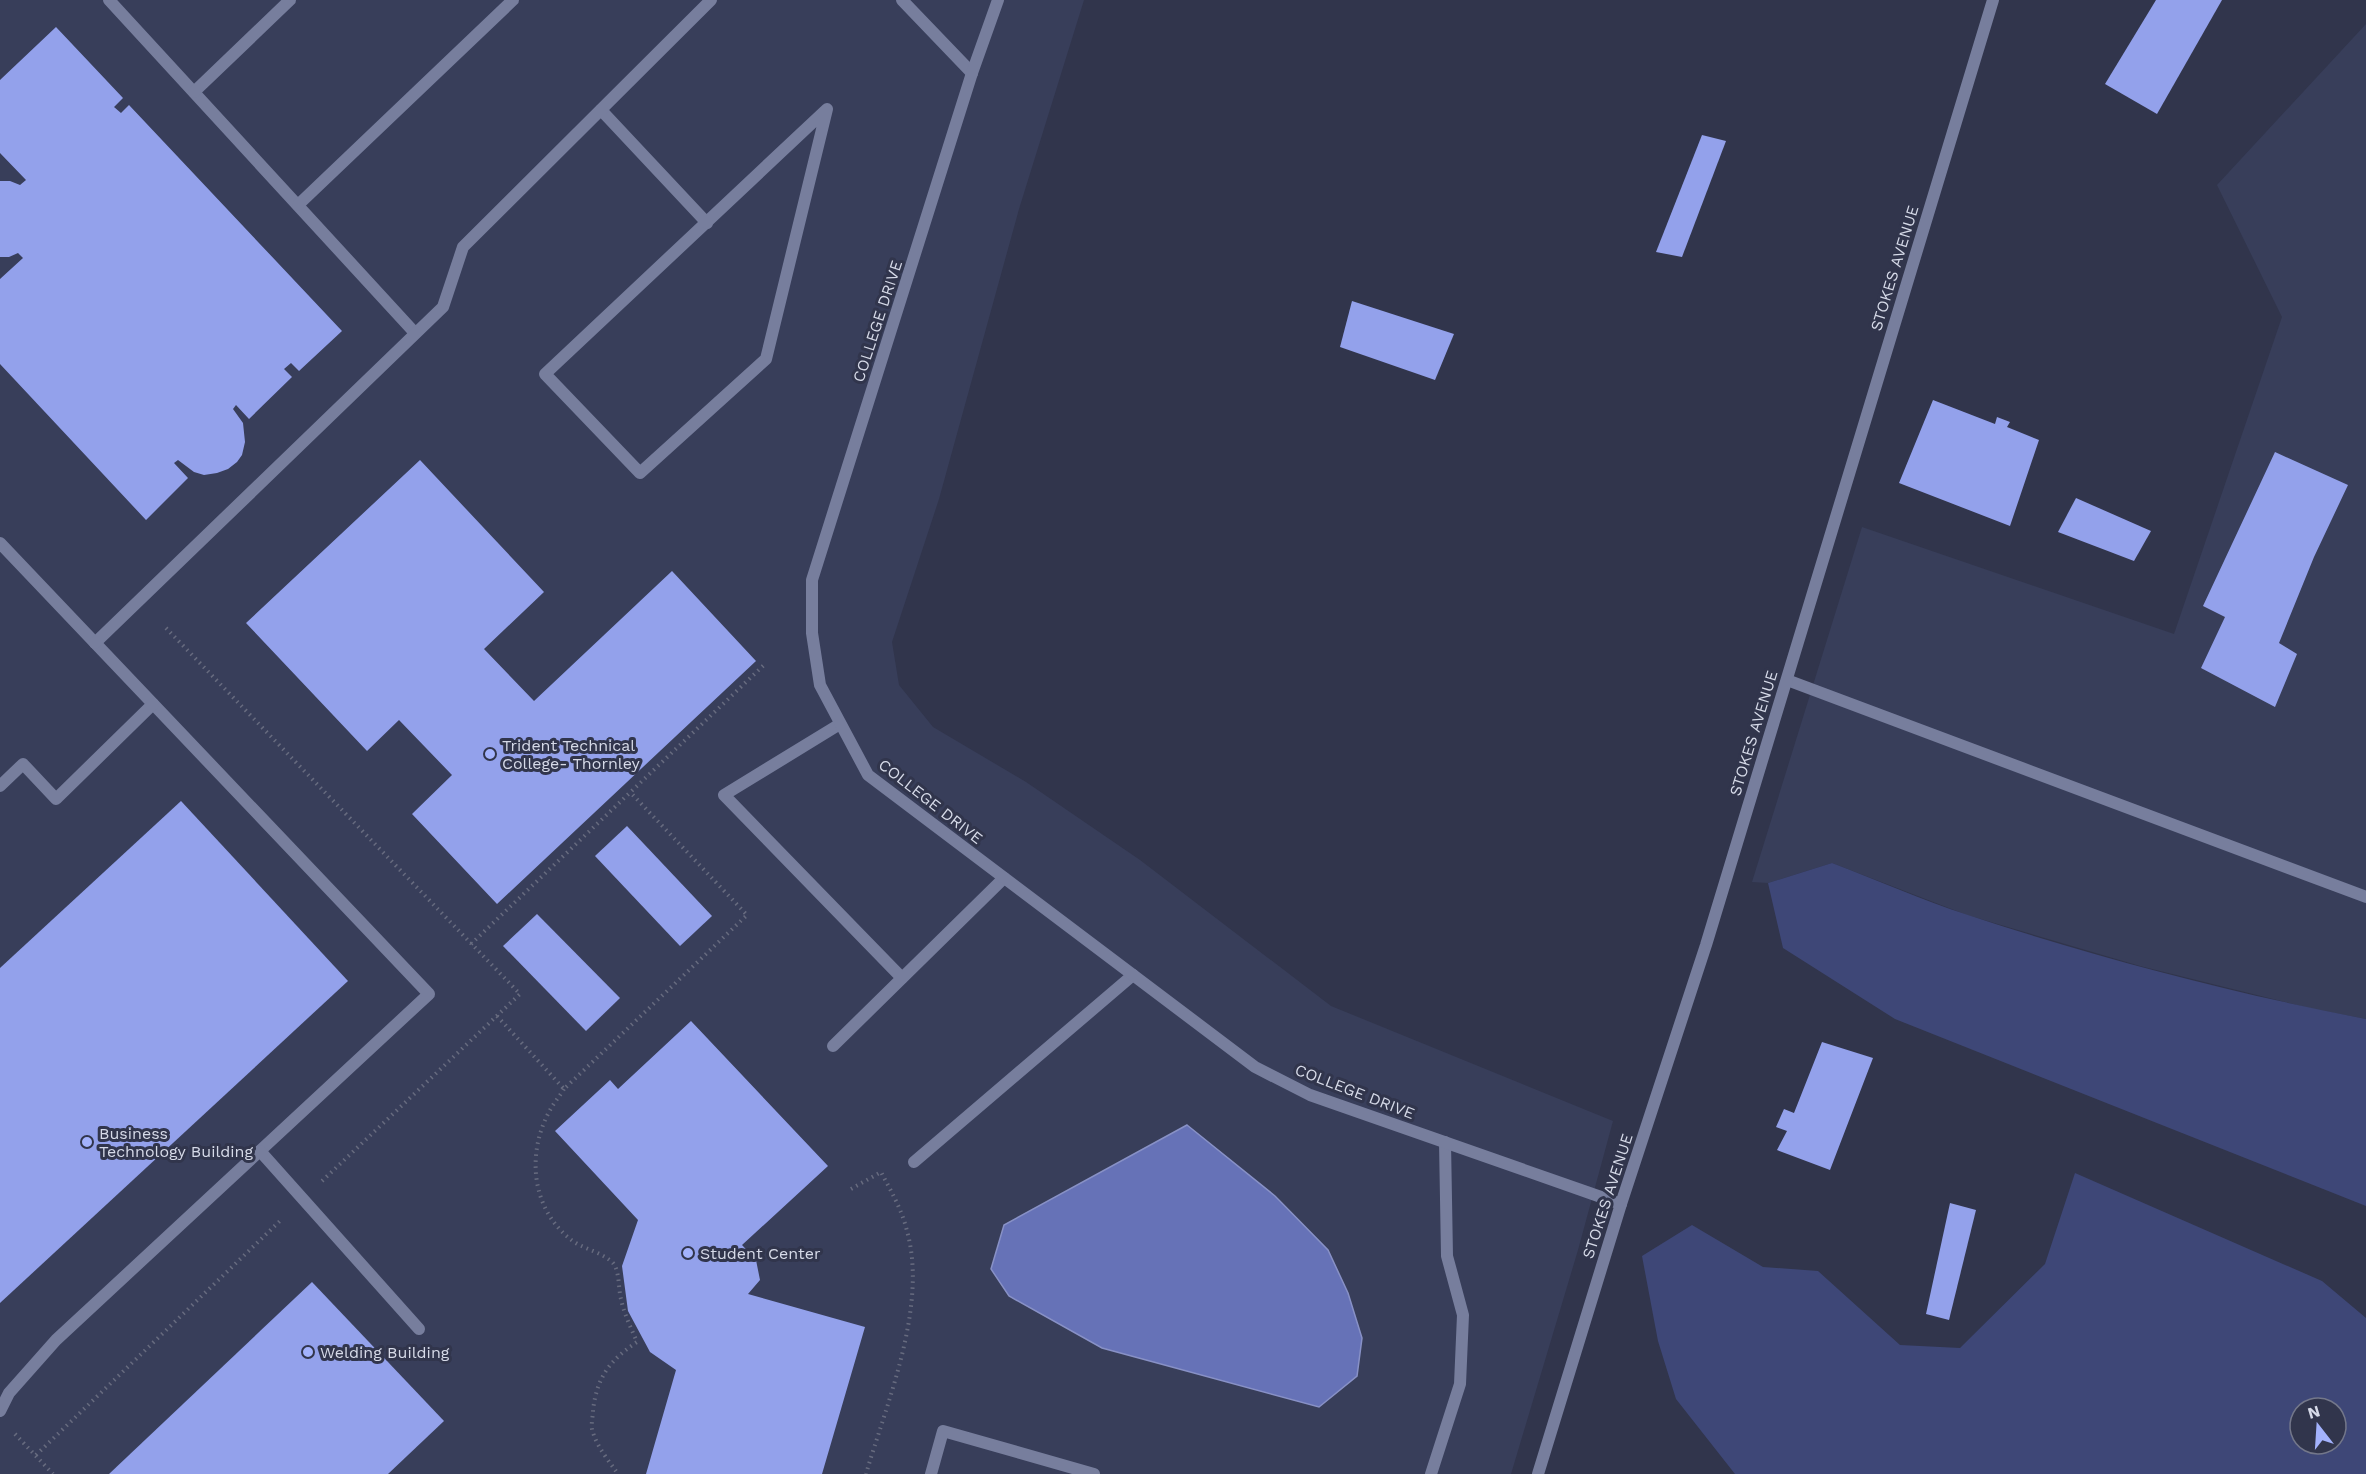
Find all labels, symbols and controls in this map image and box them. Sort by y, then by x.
street label: STOKES AVENUE [1866,203,1923,333]
street label: COLLEGE DRIVE [849,258,906,384]
street label: STOKES AVENUE [1725,668,1782,798]
place label: Trident Technical College- Thornley [502,736,641,773]
marker: Trident Technical College- Thornley [483,747,497,761]
street label: COLLEGE DRIVE [875,755,986,848]
street label: COLLEGE DRIVE [1292,1060,1417,1123]
place label: Business Technology Building [99,1124,253,1161]
street label: STOKES AVENUE [1578,1131,1637,1261]
marker: Business Technology Building [80,1135,94,1149]
place label: Student Center [700,1244,821,1263]
marker: Student Center [681,1246,695,1260]
place label: Welding Building [320,1343,450,1362]
marker: Welding Building [301,1345,315,1359]
north arrow [2288,1396,2348,1456]
text: N [2305,1401,2322,1423]

